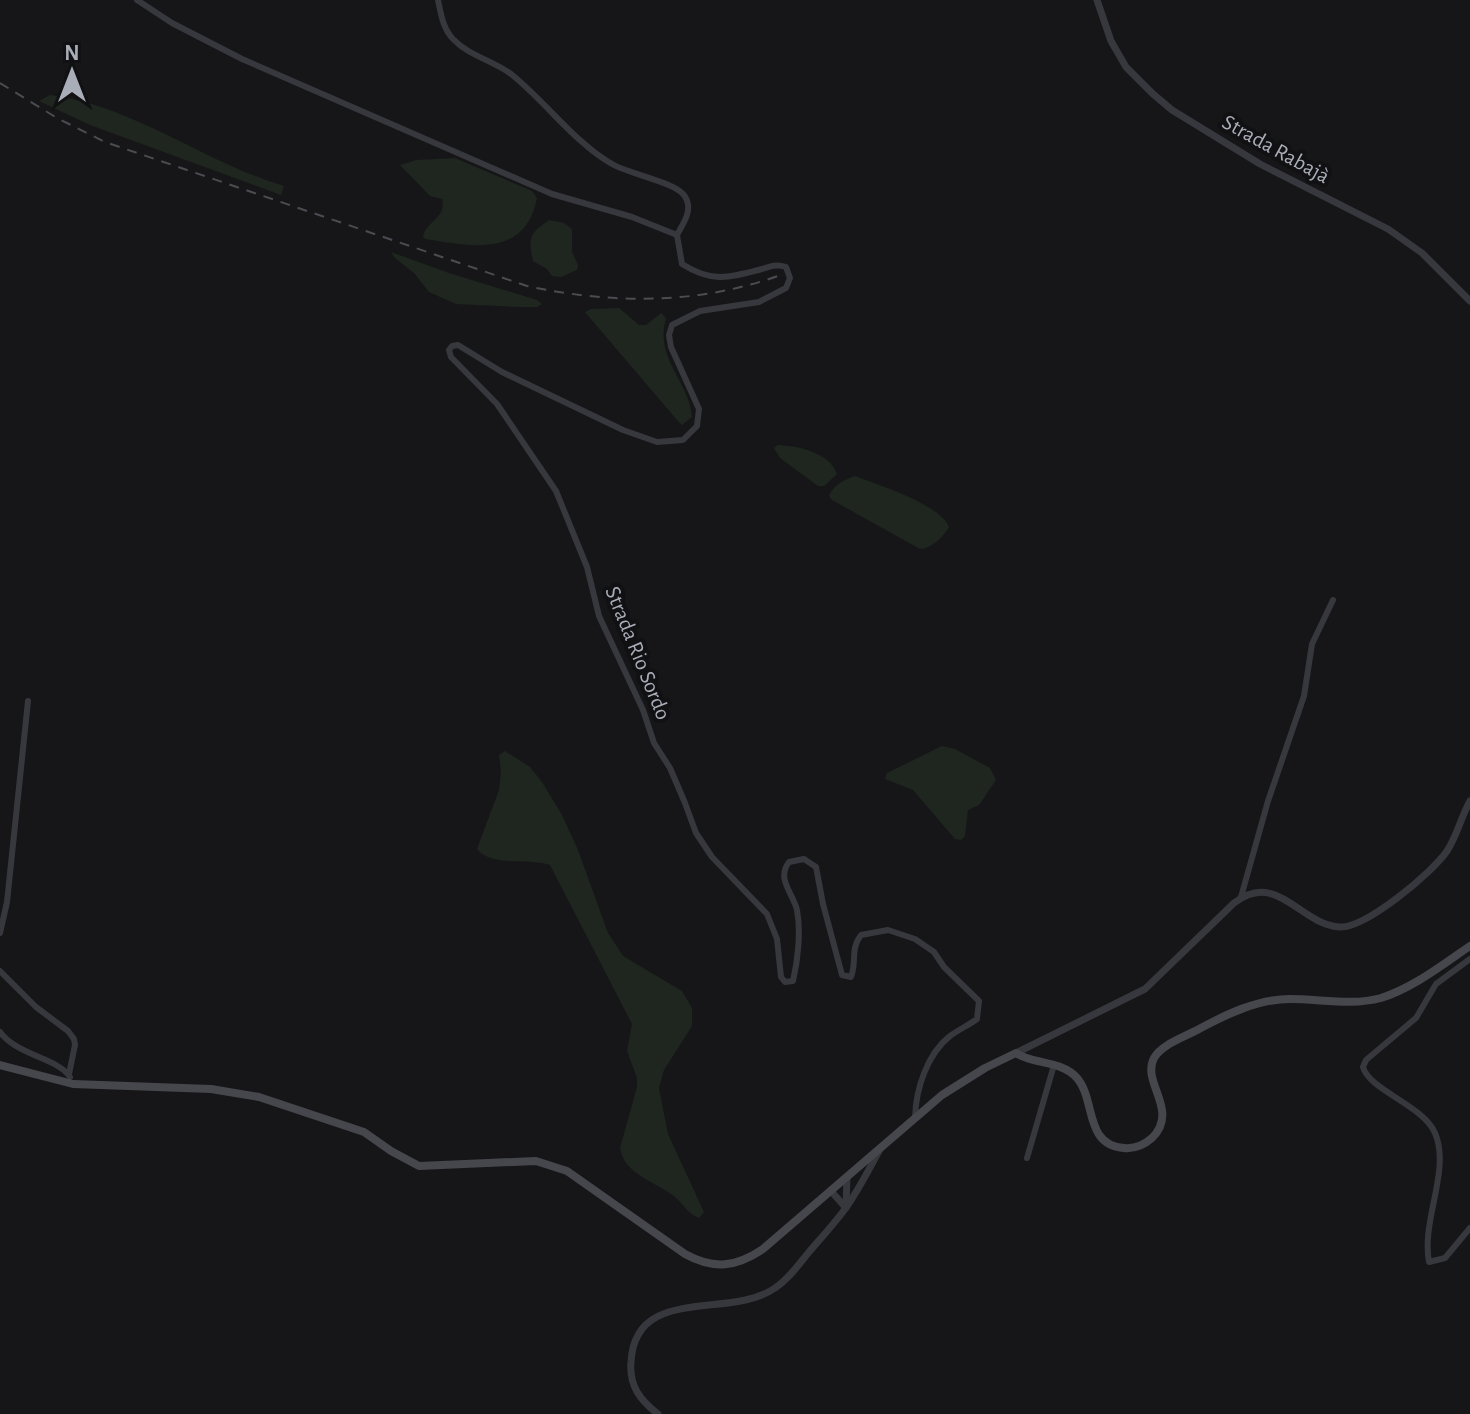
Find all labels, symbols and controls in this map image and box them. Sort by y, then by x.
north arrow [32,32,112,112]
text: N [64,42,80,64]
street label: Strada Rabajà [1219,111,1333,187]
street label: Strada Rio Sordo [601,583,675,723]

